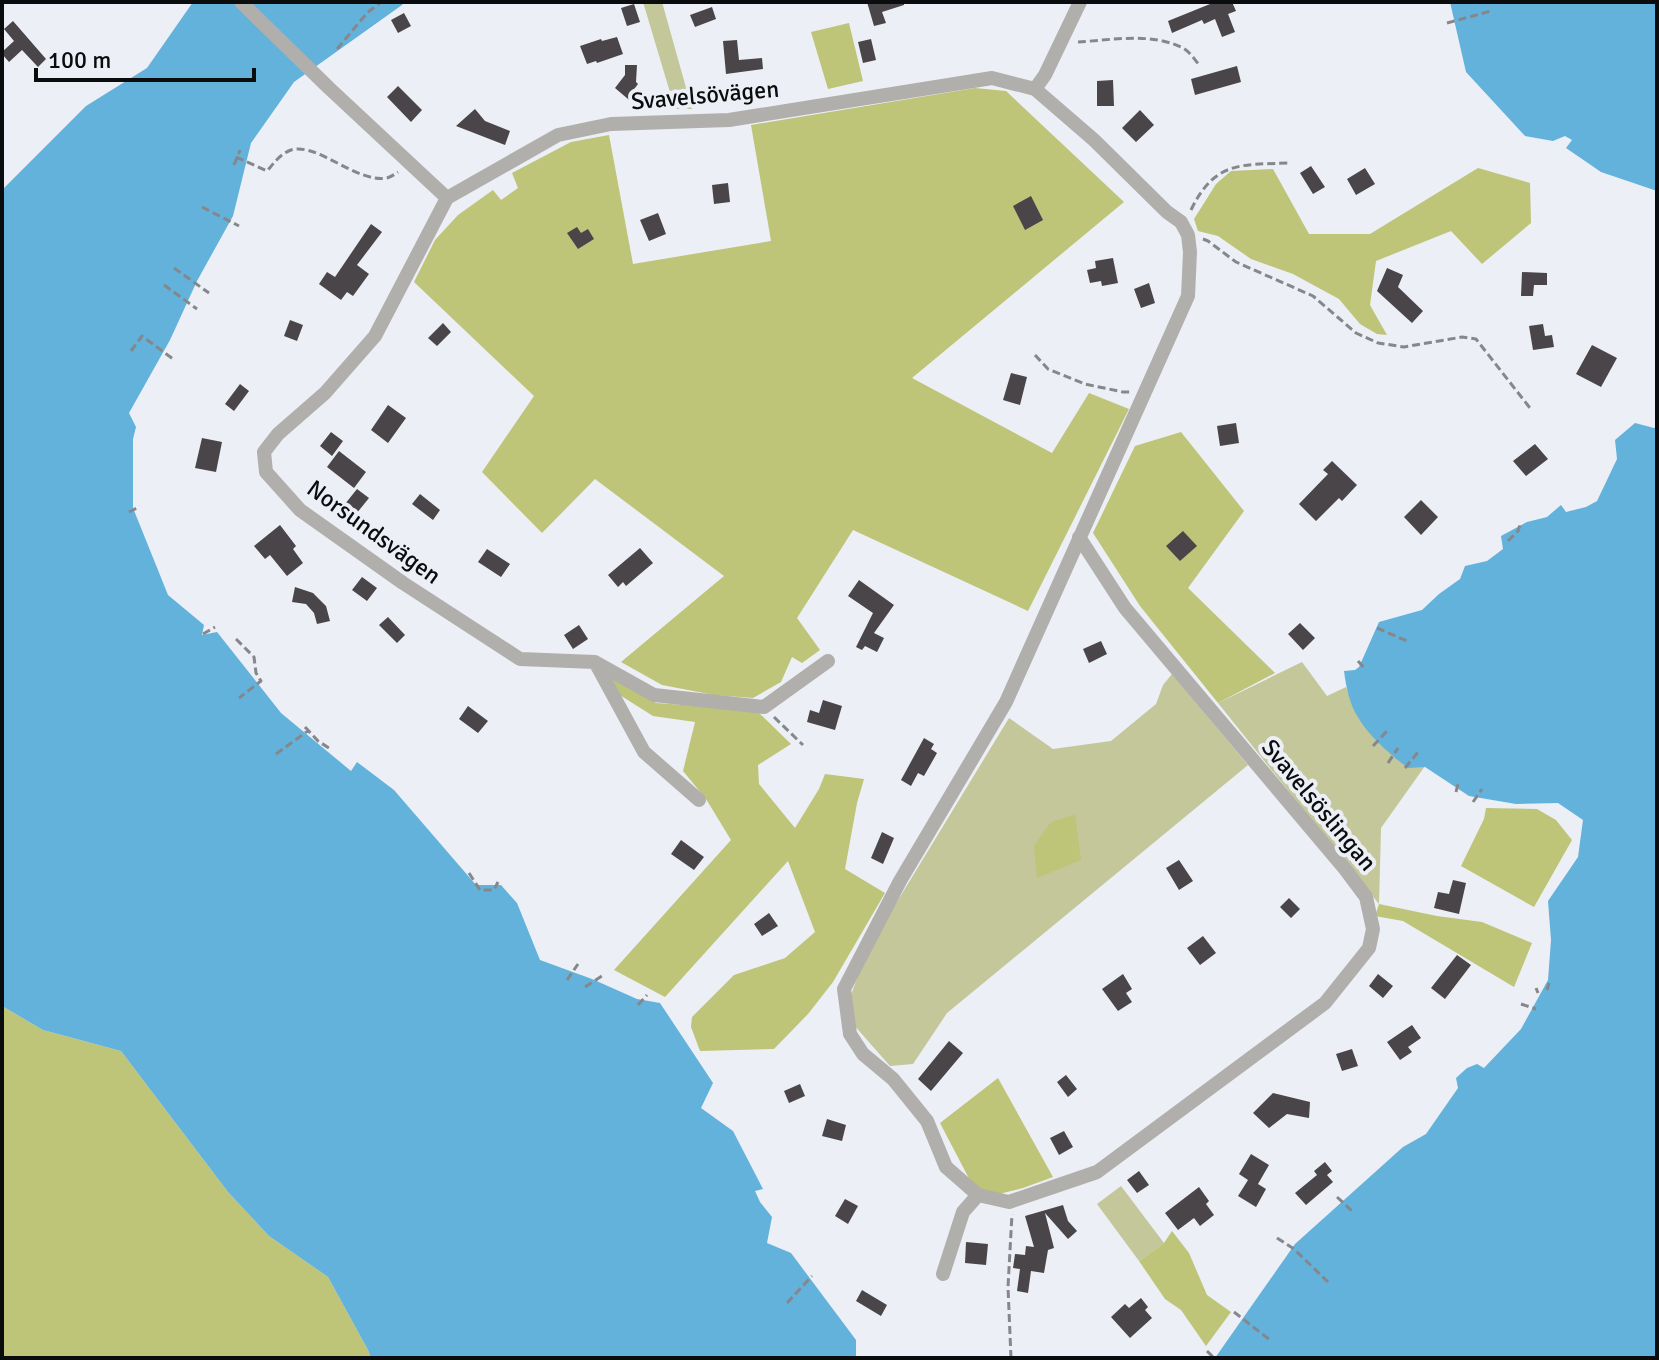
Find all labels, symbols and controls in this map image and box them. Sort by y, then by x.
scale bar [36,32,254,82]
text: 100 m [48,45,111,75]
street label: Svavelsövägen [630,74,780,116]
street label: Norsundsvägen [301,473,447,591]
street label: Svavelsöslingan [1255,733,1383,877]

